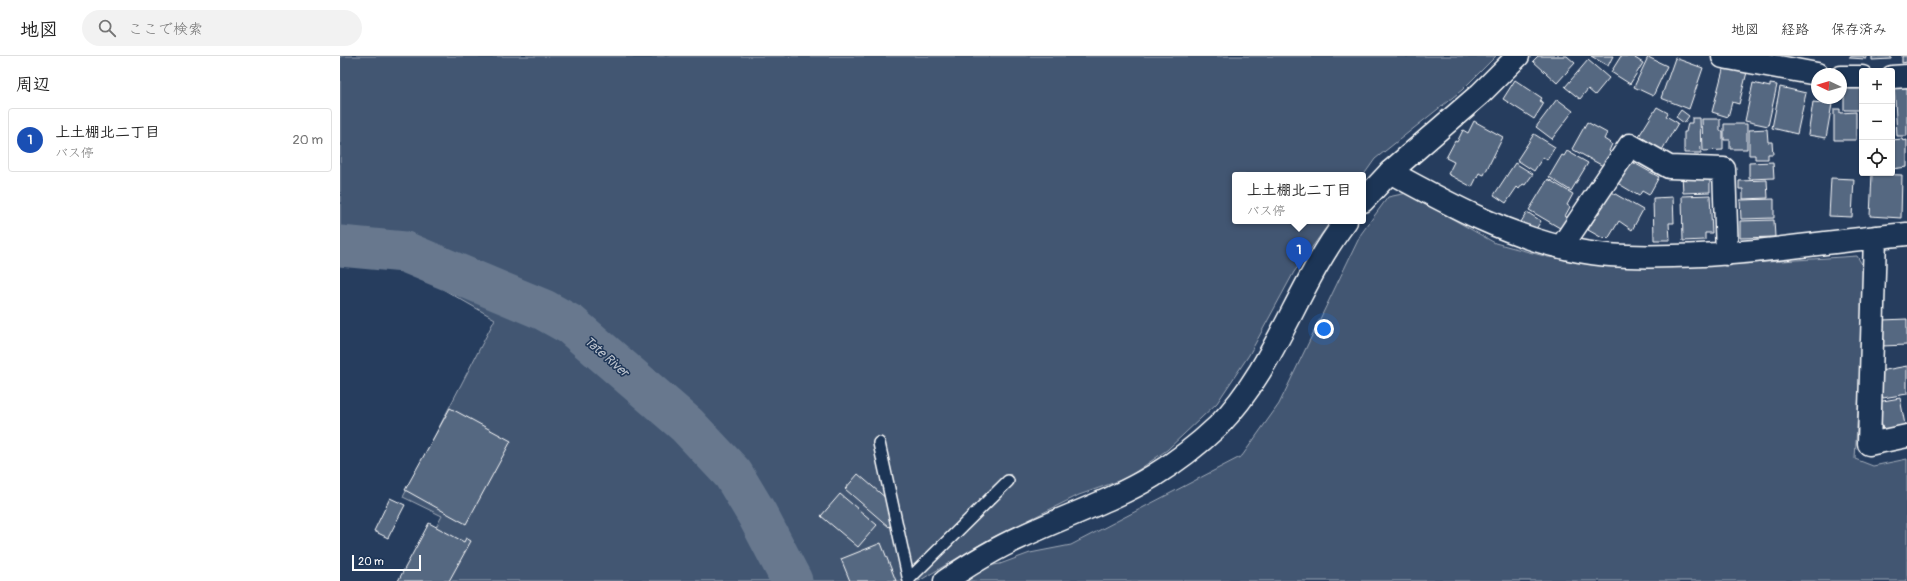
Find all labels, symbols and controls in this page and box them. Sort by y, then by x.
search box [82,10,362,46]
icon: search [96,17,118,39]
text: 地図 [20,18,58,42]
text: ここで検索 [128,20,203,39]
text: 地図 [1731,21,1759,38]
text: 経路 [1781,21,1809,38]
text: 保存済み [1831,21,1887,38]
north arrow [1811,68,1847,104]
map controls [1859,68,1895,176]
button: + [1859,68,1895,104]
text: 周辺 [16,74,50,95]
button: − [1859,104,1895,140]
text: 上土棚北二丁目 [55,123,160,142]
text: 1 [27,132,33,148]
text: 20 m [292,132,323,148]
button: locate [1859,140,1895,176]
text: バス停 [55,145,94,161]
popup [1232,172,1366,224]
text: 上土棚北二丁目 [1246,181,1352,200]
text: バス停 [1246,203,1286,219]
pin: 1 [1286,237,1312,270]
your location [1314,319,1334,339]
water label: Tate River [581,333,634,382]
scale bar [352,553,421,572]
text: 20 m [358,555,384,568]

